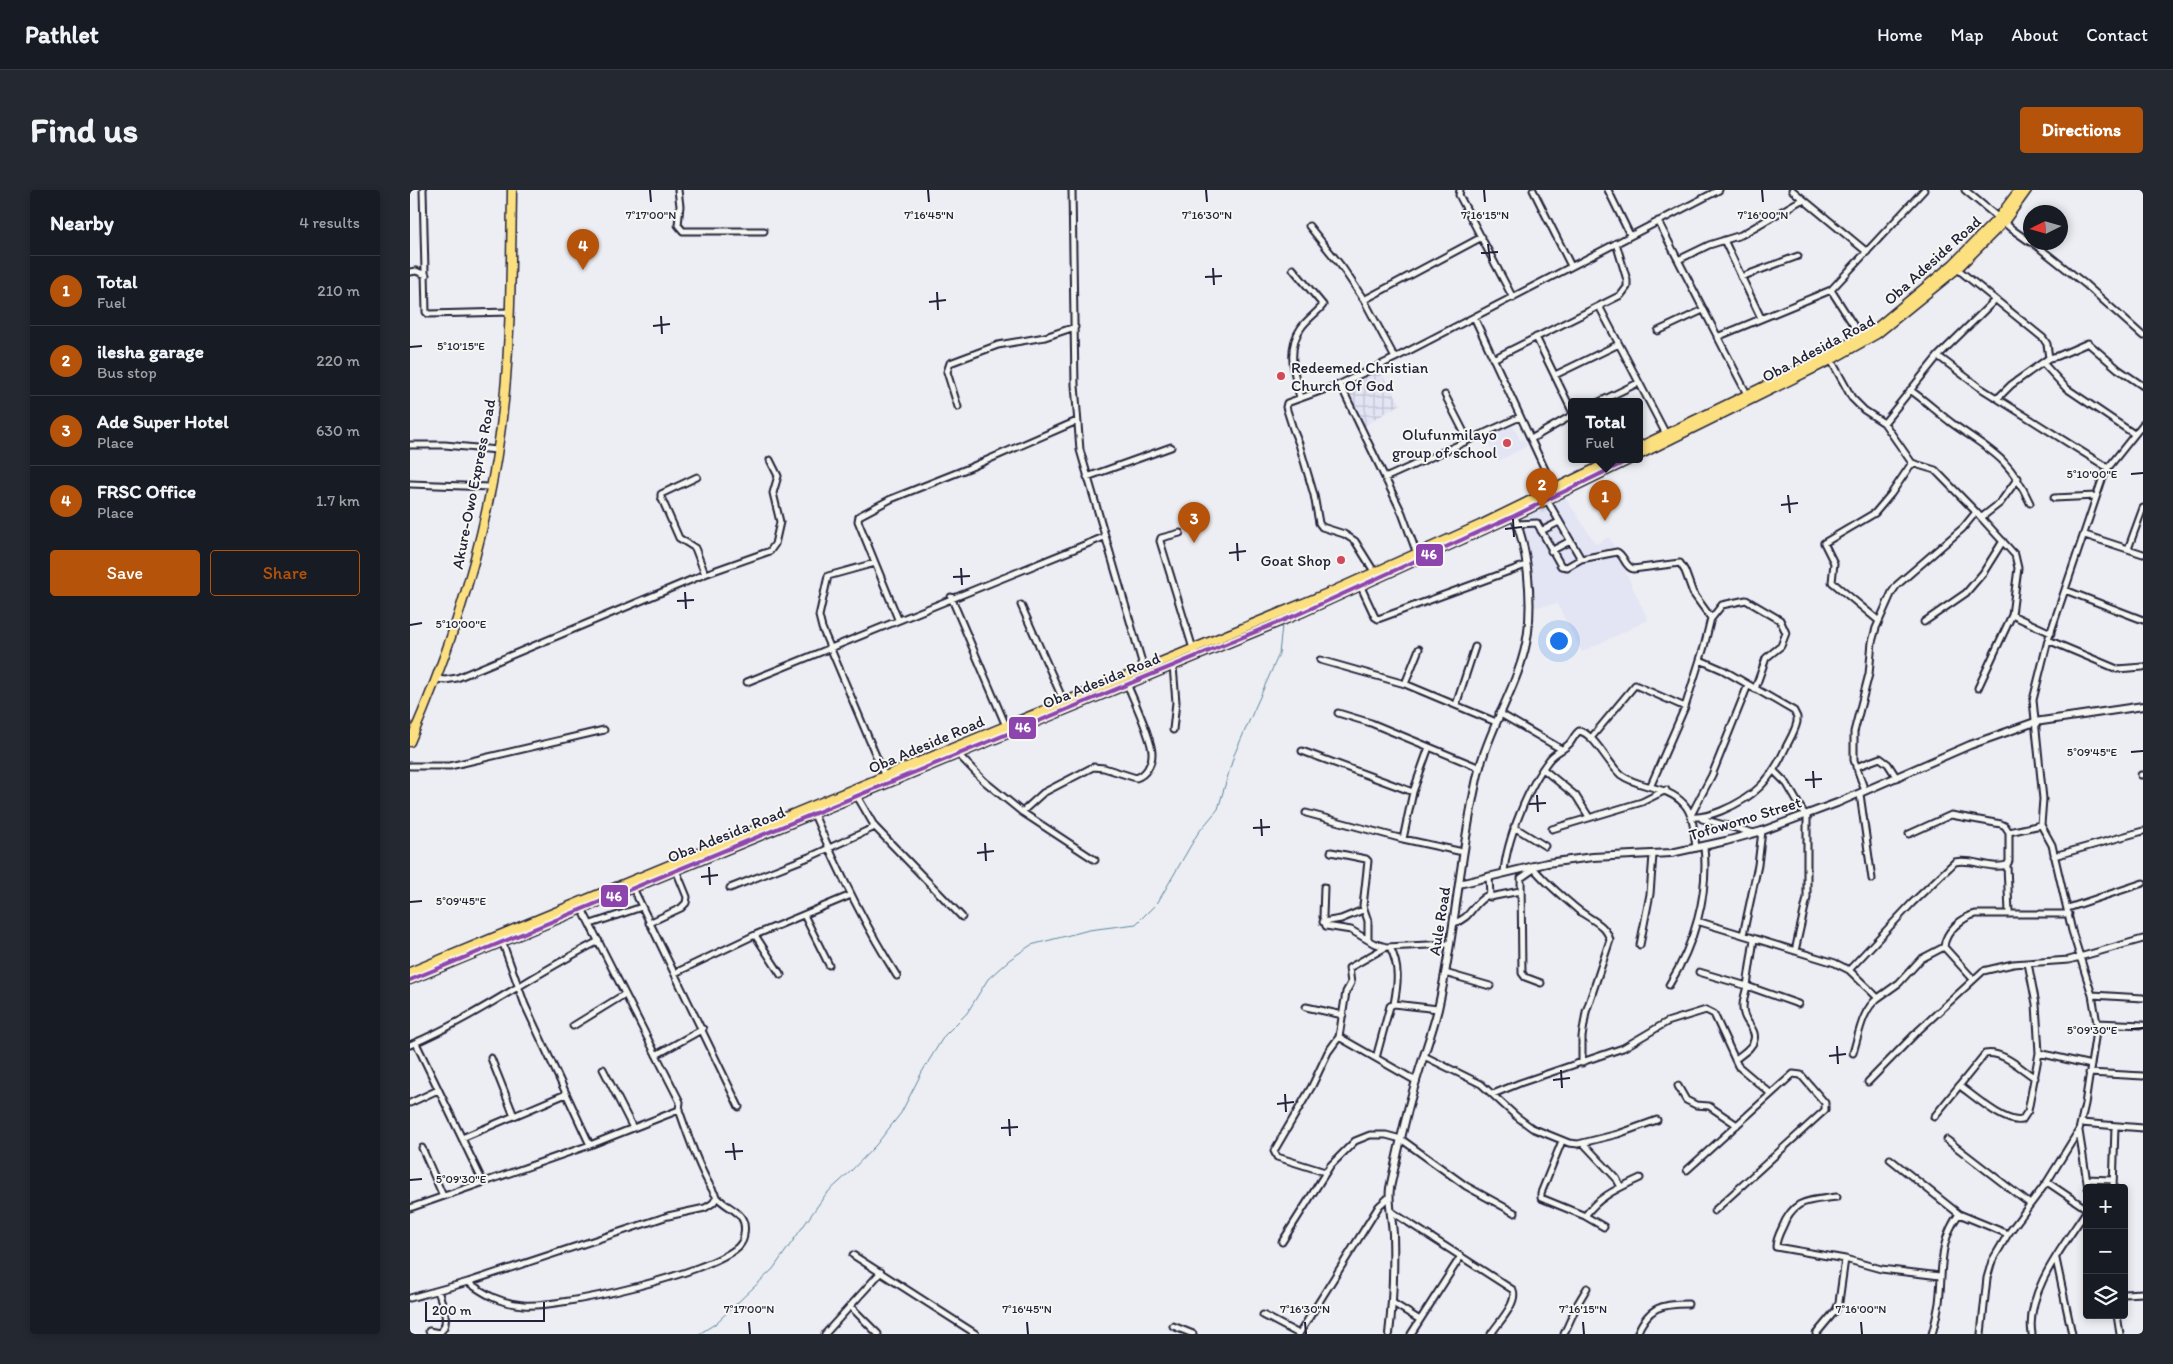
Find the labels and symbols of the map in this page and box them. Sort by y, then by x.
north arrow [2023,205,2068,250]
text: 7°17'00"N [626,208,676,222]
text: 7°16'45"N [904,208,954,222]
text: 7°16'30"N [1182,208,1232,222]
text: 7°16'15"N [1461,208,1509,222]
text: 7°16'00"N [1738,208,1788,222]
street label: Oba Adeside Road [1880,211,1985,309]
pin: 4 [567,229,599,270]
street label: Oba Adesida Road [1759,311,1878,386]
text: 5°10'15"E [437,339,485,353]
place label: Redeemed Christian Church Of God [1291,358,1429,395]
marker: Redeemed Christian Church Of God [1275,370,1287,382]
street label: Akure-Owo Express Road [448,397,499,571]
place label: Olufunmilayo group of school [1392,425,1497,462]
marker: Olufunmilayo group of school [1501,437,1513,449]
text: 5°10'00"E [2067,467,2118,481]
pin: 2 [1526,468,1558,509]
pin: 1 [1589,480,1621,521]
pin: 3 [1178,502,1210,543]
line badge: 46 [1415,543,1444,567]
text: 46 [1421,546,1437,563]
place label: Goat Shop [1261,551,1331,570]
marker: Goat Shop [1335,554,1347,566]
text: 5°10'00"E [436,617,487,631]
your location [1546,628,1572,654]
street label: Oba Adesida Road [1040,648,1163,713]
street label: Oba Adeside Road [865,711,987,777]
line badge: 46 [1008,716,1037,740]
text: 46 [1015,719,1031,736]
text: 5°09'45"E [2067,745,2117,759]
street label: Tofowomo Street [1687,792,1804,845]
street label: Oba Adesida Road [665,802,788,867]
line badge: 46 [600,884,629,908]
street label: Aule Road [1425,885,1454,957]
text: 46 [606,888,622,905]
text: 5°09'45"E [436,894,486,908]
text: 5°09'30"E [2067,1023,2118,1037]
text: 5°09'30"E [436,1172,487,1186]
scale bar [425,1299,545,1322]
text: 7°17'00"N [724,1302,774,1316]
text: 7°16'45"N [1002,1302,1052,1316]
text: 7°16'30"N [1280,1302,1330,1316]
text: 7°16'15"N [1559,1302,1607,1316]
text: 7°16'00"N [1836,1302,1886,1316]

